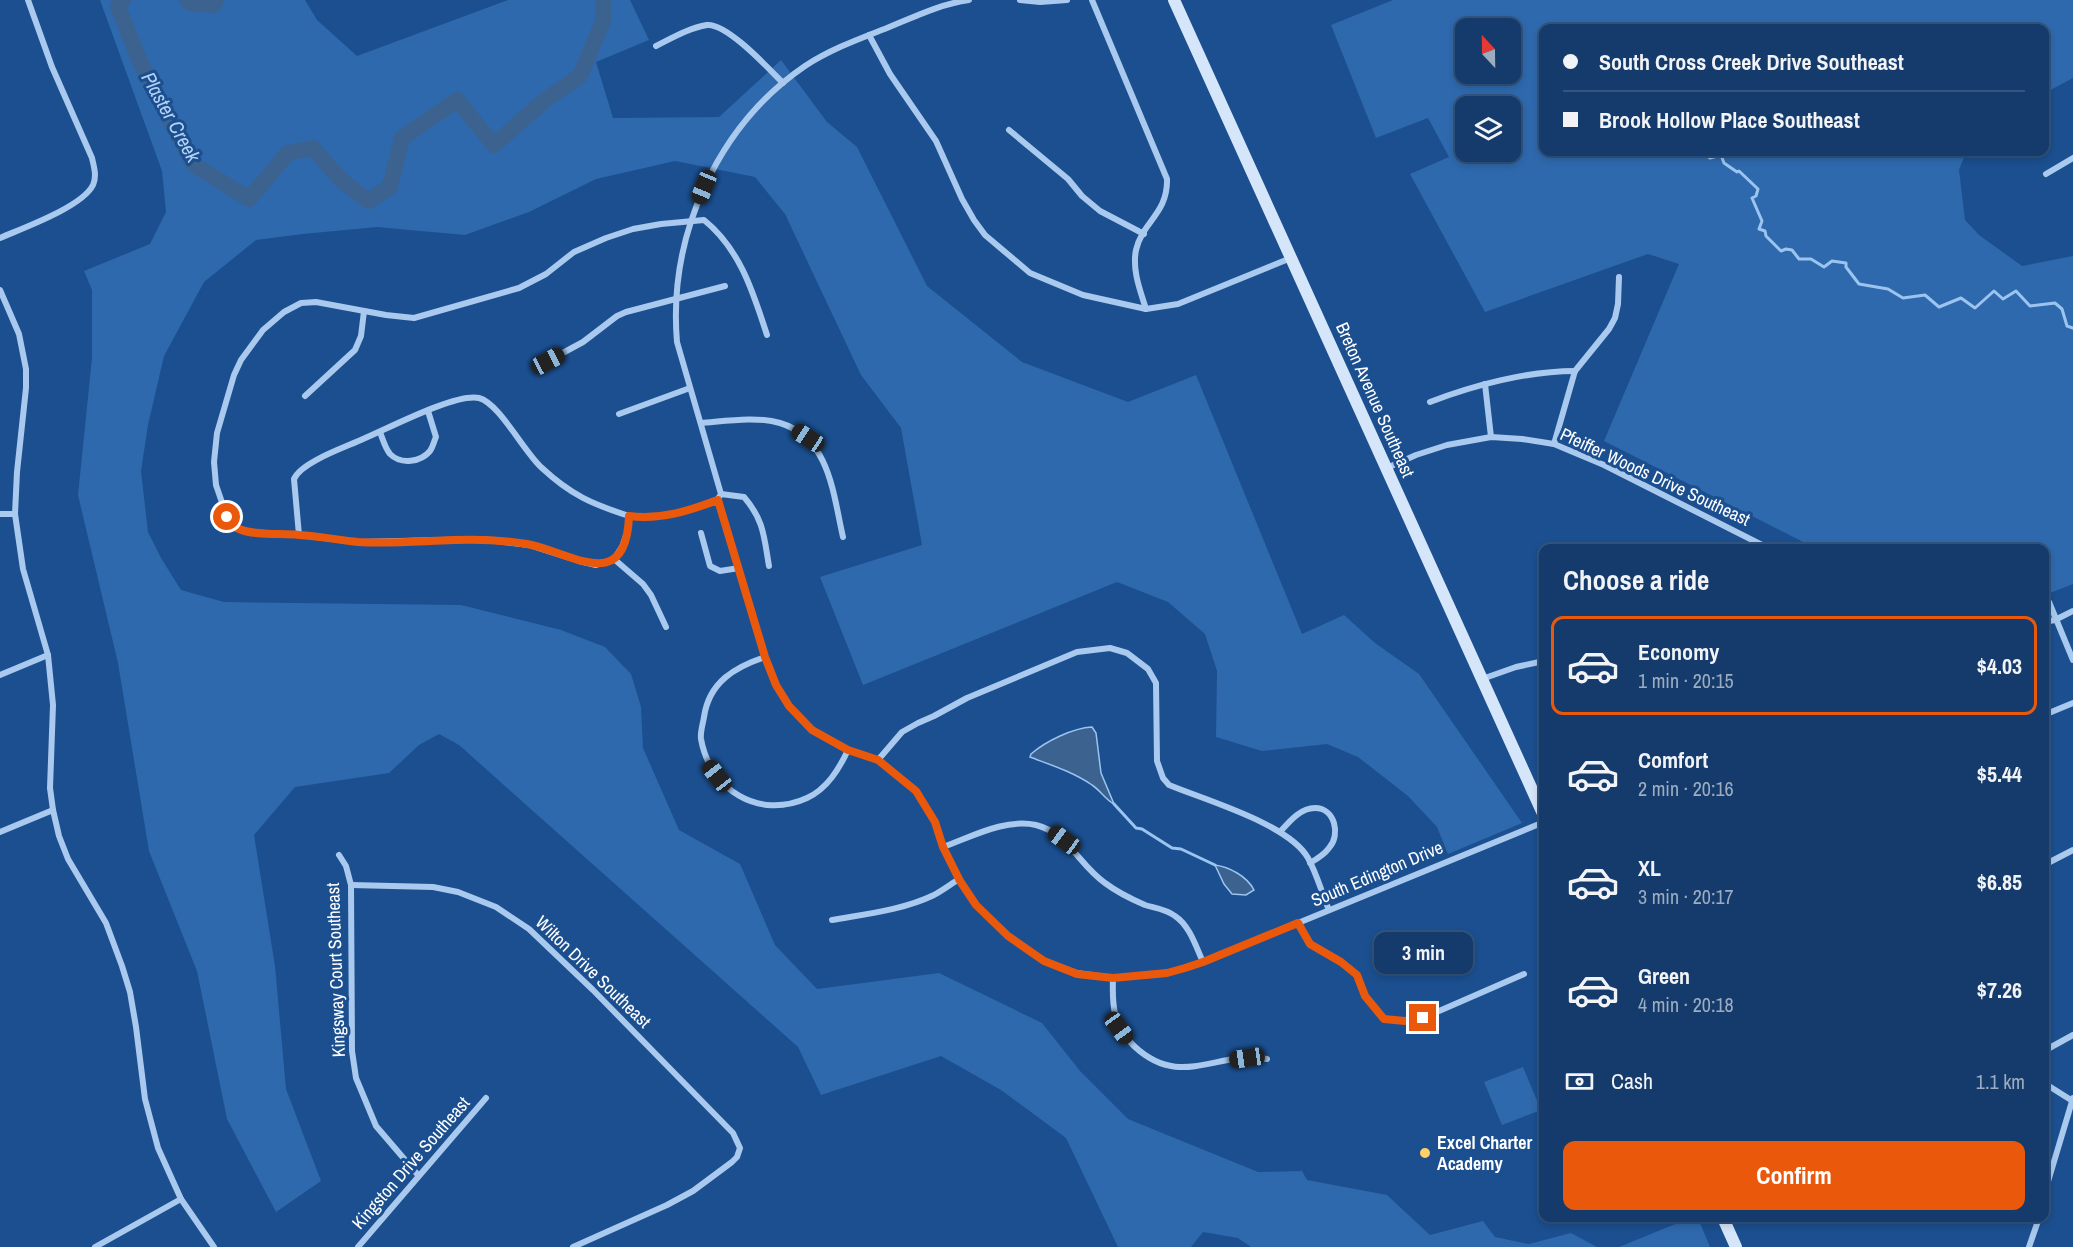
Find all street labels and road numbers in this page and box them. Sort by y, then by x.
street label: Breton Avenue Southeast [1330,318,1421,481]
street label: Pfeiffer Woods Drive Southeast [1556,421,1754,532]
street label: South Edington Drive [1307,834,1447,913]
street label: Kingsway Court Southeast [320,882,351,1058]
street label: Wilton Drive Southeast [530,910,657,1033]
street label: Kingston Drive Southeast [346,1091,475,1234]

